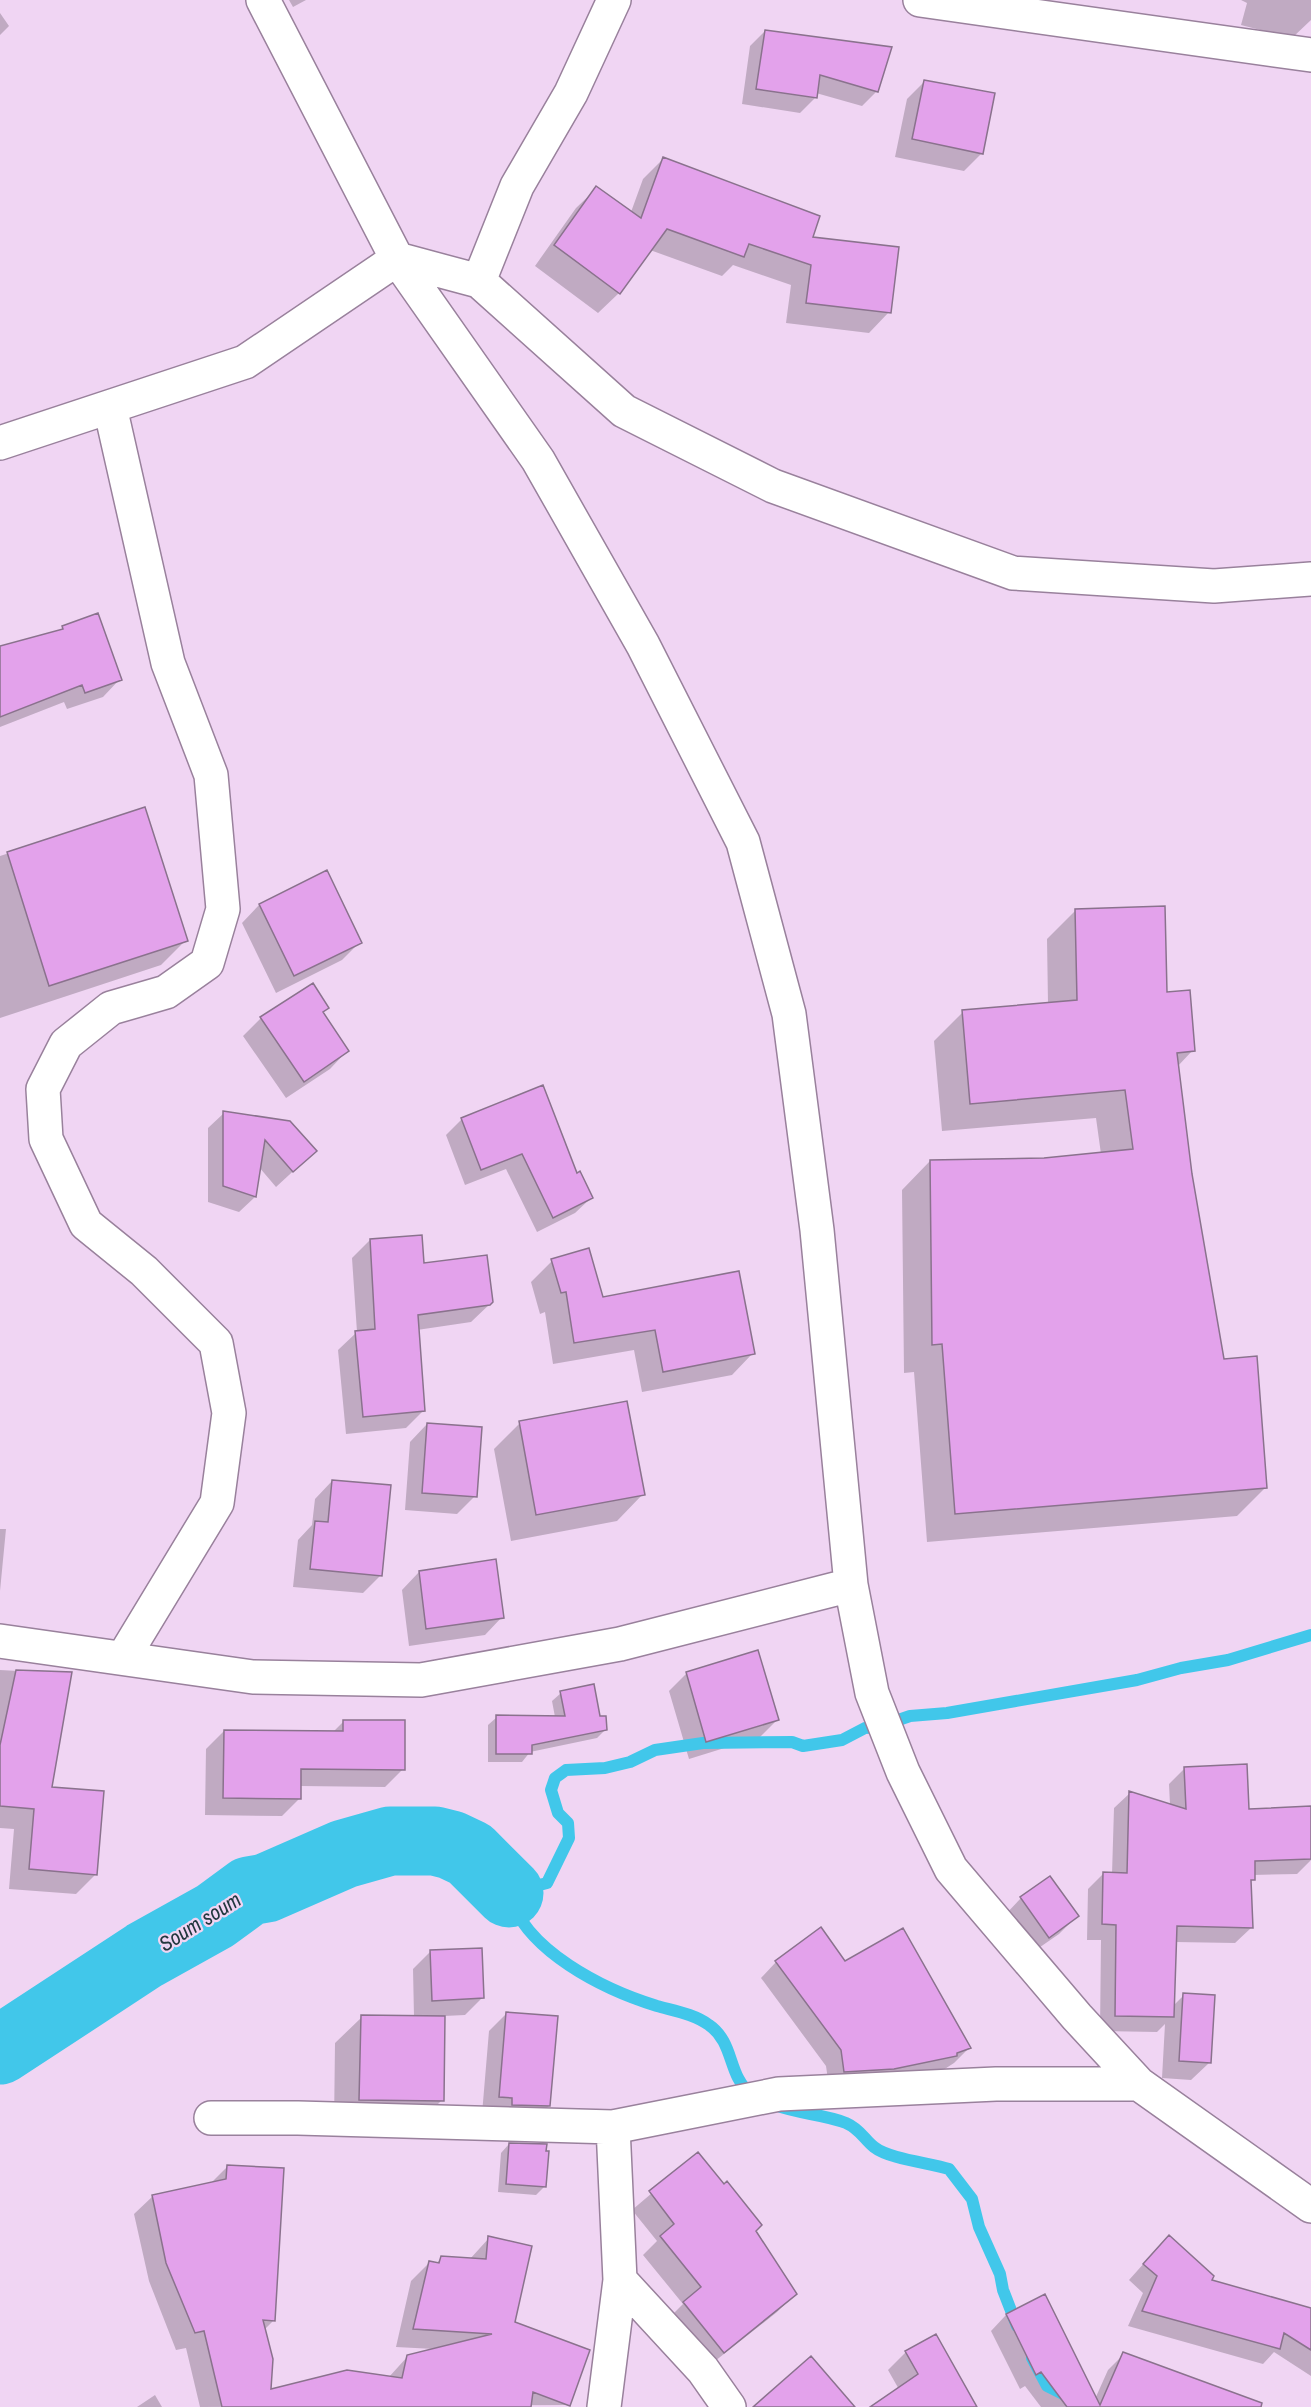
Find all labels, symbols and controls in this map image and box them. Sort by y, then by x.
water label: Soum soum [153,1885,246,1958]

